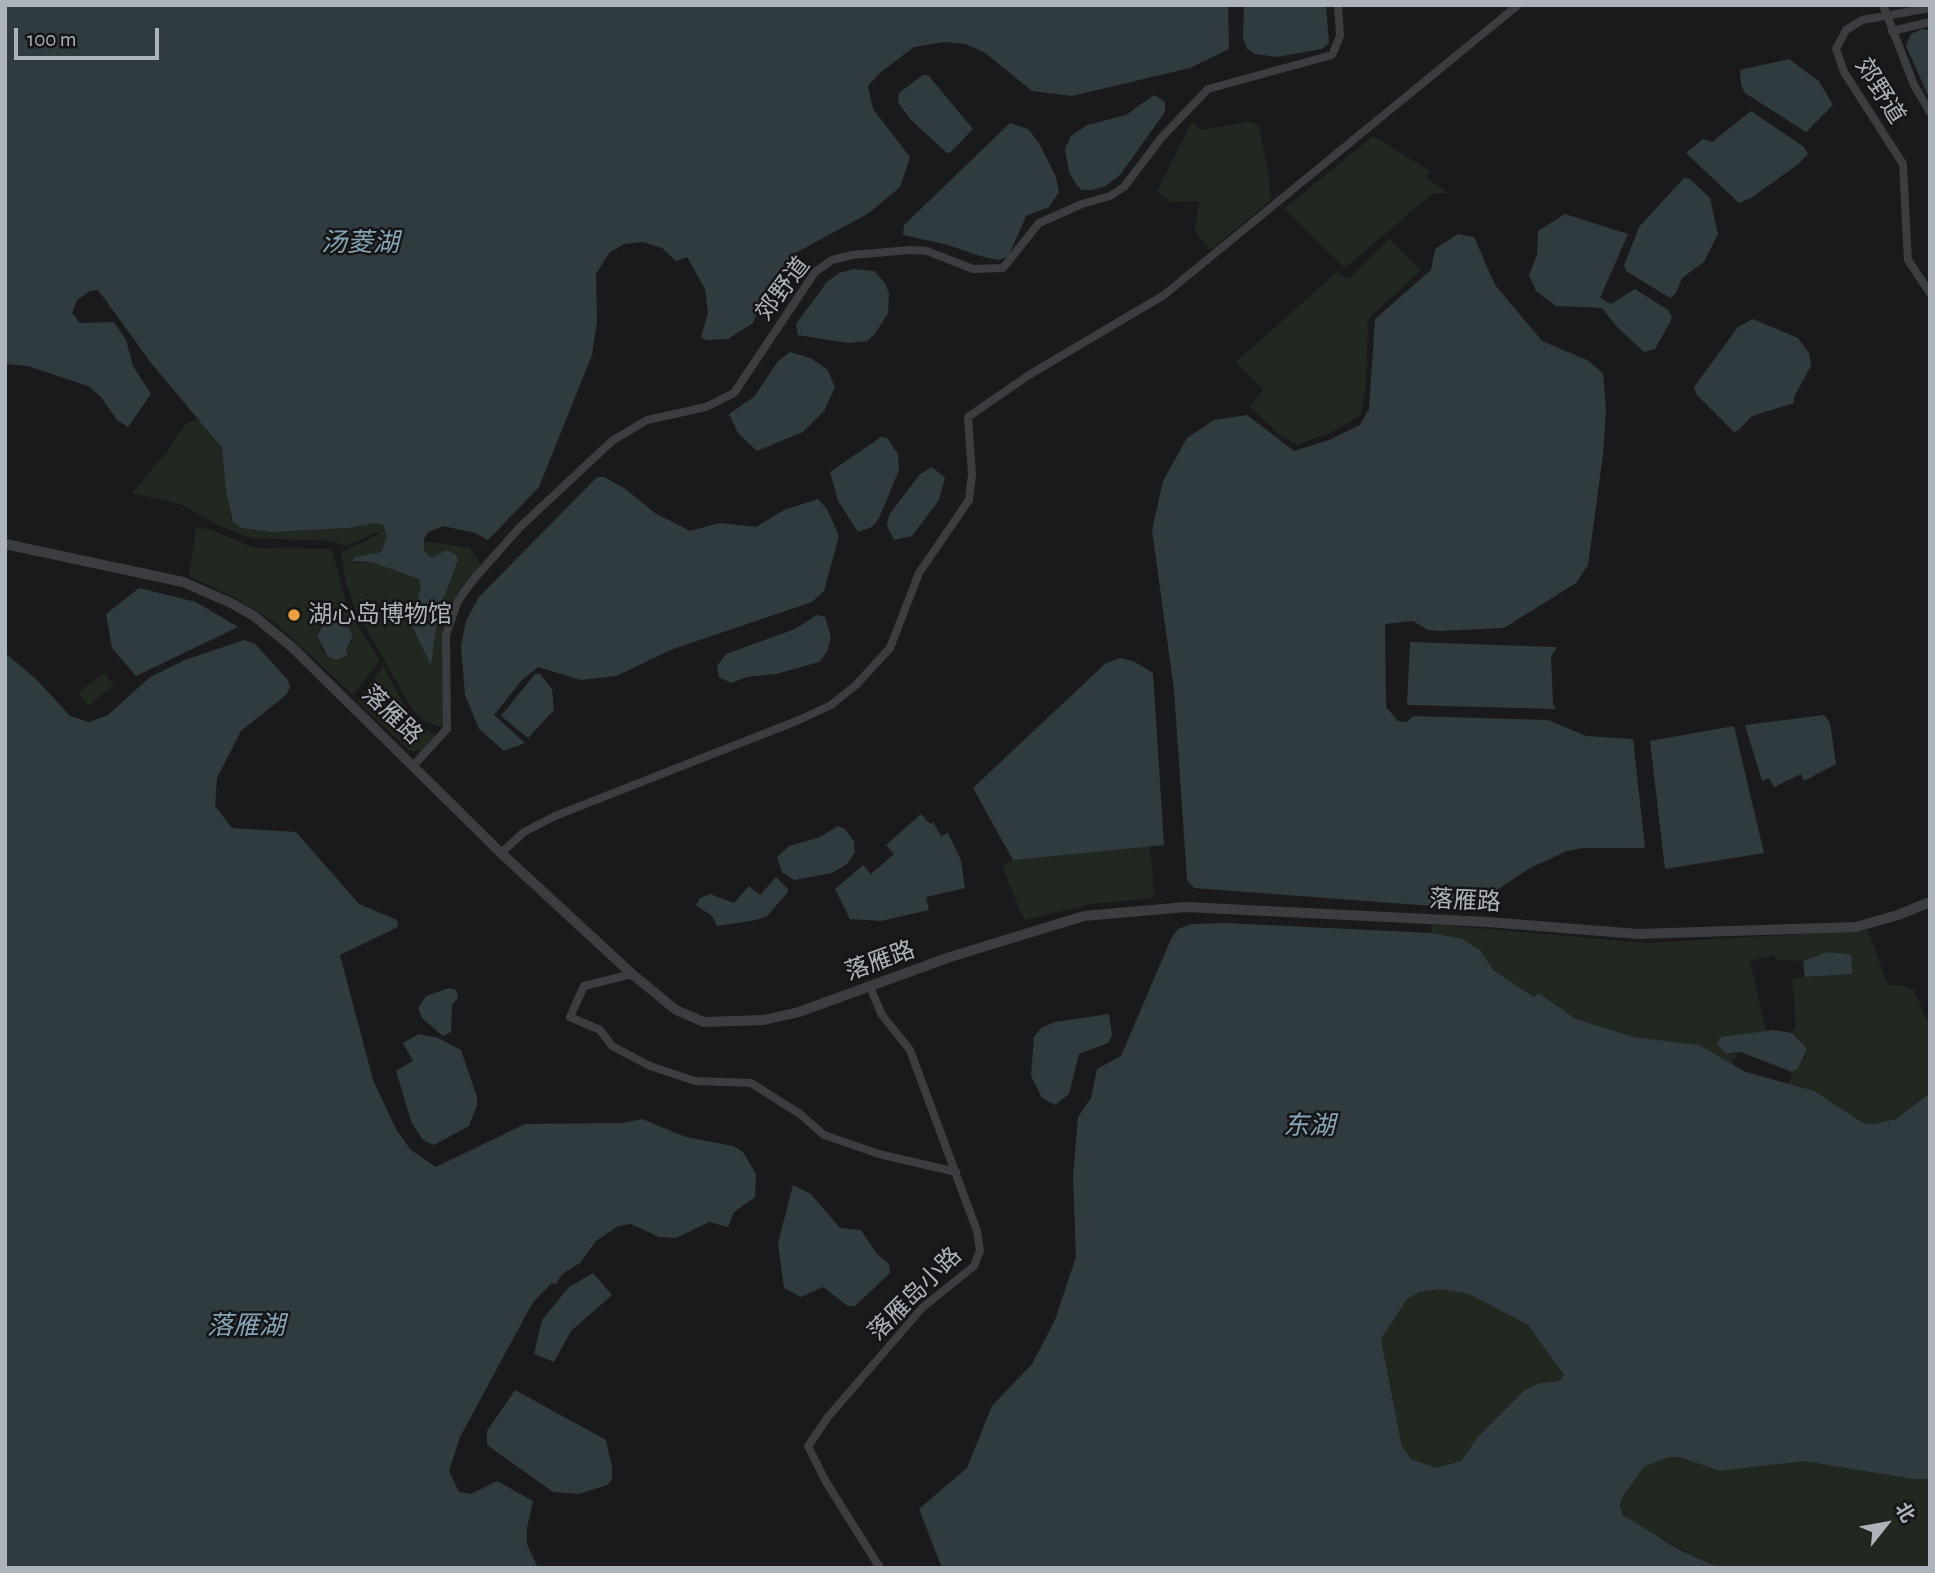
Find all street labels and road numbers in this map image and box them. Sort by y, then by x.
street label: 郊野道 [1849,53,1911,129]
street label: 郊野道 [750,252,816,326]
street label: 落雁路 [356,680,428,750]
street label: 落雁路 [1428,885,1502,917]
street label: 落雁路 [841,935,919,987]
street label: 落雁岛小路 [862,1241,968,1347]

